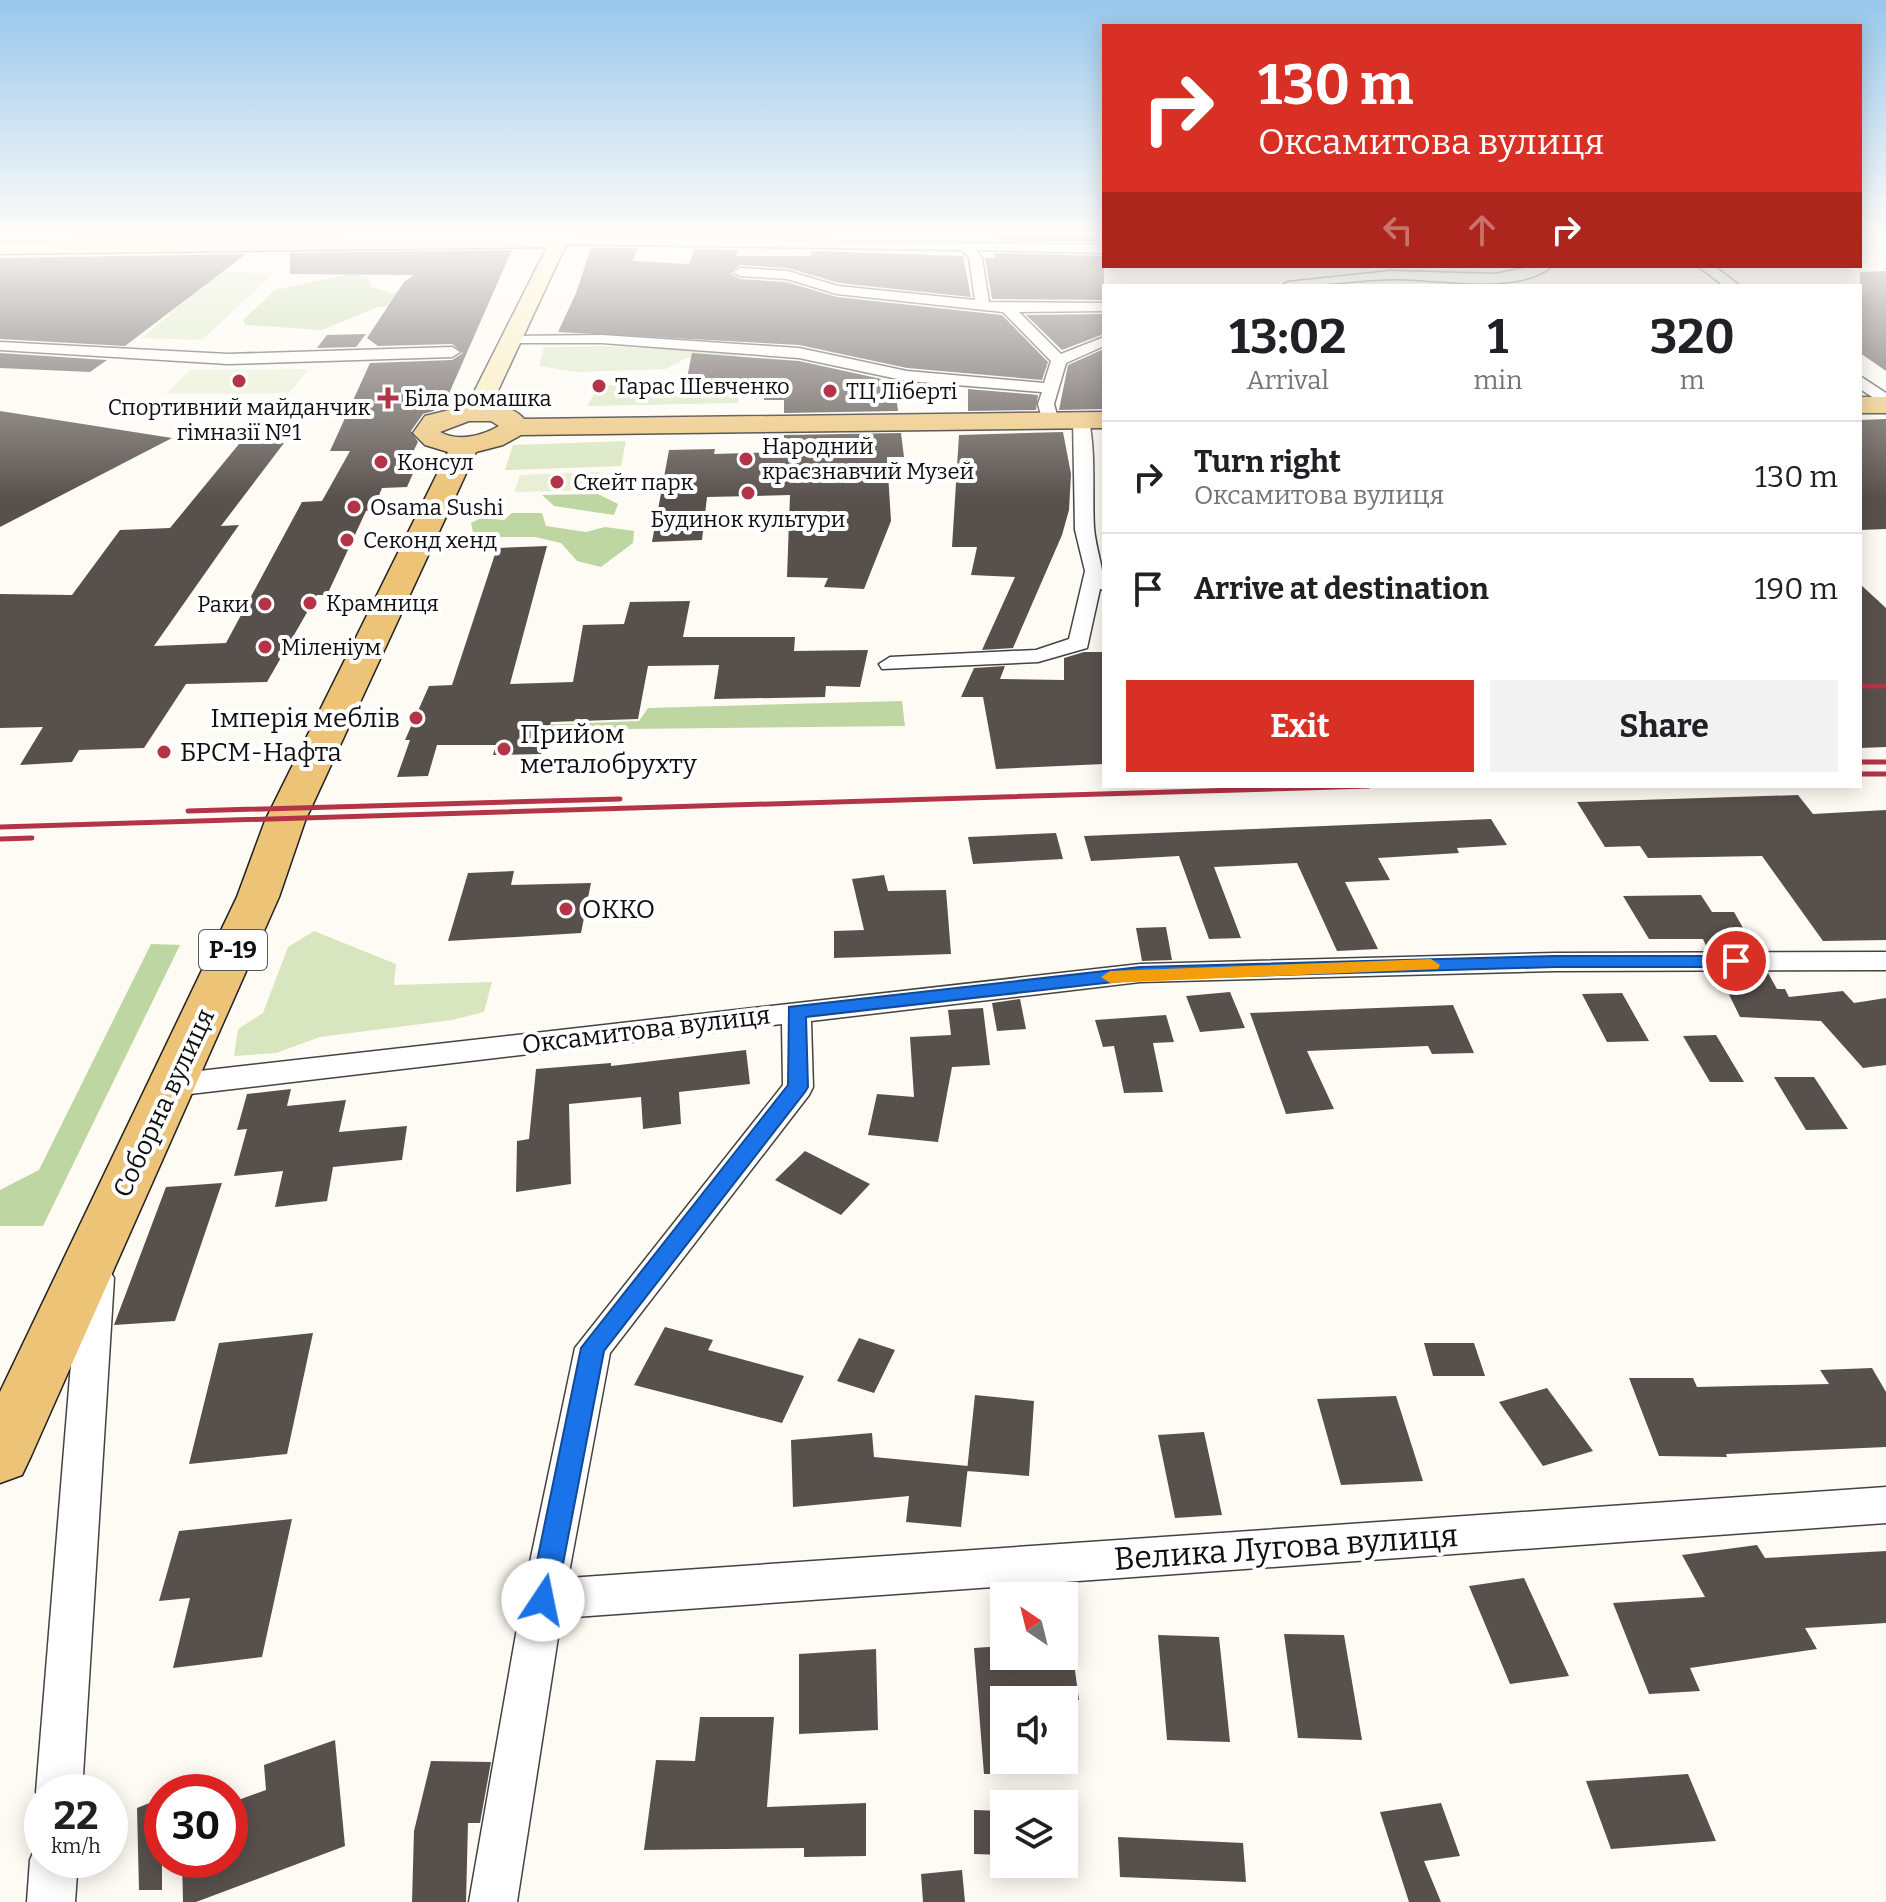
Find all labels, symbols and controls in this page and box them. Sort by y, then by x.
text: 130 m [1258,52,1414,119]
icon: right [1126,56,1230,160]
text: Оксамитова вулиця [1258,120,1604,164]
icon: left [1376,208,1420,252]
icon: ahead [1460,208,1504,252]
icon: right [1544,208,1588,252]
text: 13:02 [1229,308,1346,366]
text: 1 [1488,308,1508,366]
text: 320 [1650,308,1735,366]
text: Arrival [1247,365,1329,396]
text: min [1473,365,1522,396]
text: m [1680,365,1705,396]
marker: Спортивний майданчик гімназії №1 [230,372,248,390]
place label: Тарас Шевченко [615,373,790,400]
marker: Тарас Шевченко [590,377,608,395]
place label: ТЦ Ліберті [846,378,958,405]
marker: ТЦ Ліберті [821,382,839,400]
place label: Біла ромашка [404,385,552,412]
marker: Біла ромашка [379,389,397,407]
place label: Спортивний майданчик гімназії №1 [108,394,370,446]
place label: Народний краєзнавчий Музей [762,433,974,485]
text: Turn right [1194,444,1341,480]
place label: Консул [397,449,474,476]
marker: Народний краєзнавчий Музей [737,450,755,468]
marker: Консул [372,453,390,471]
icon: right [1126,455,1170,499]
text: 130 m [1755,459,1838,495]
place label: Скейт парк [573,469,693,496]
marker: Скейт парк [548,473,566,491]
text: Оксамитова вулиця [1194,480,1444,511]
marker: Будинок культури [739,484,757,502]
place label: Osama Sushi [370,494,504,521]
marker: Osama Sushi [345,498,363,516]
place label: Будинок культури [651,506,845,533]
place label: Секонд хенд [363,527,497,554]
marker: Секонд хенд [338,531,356,549]
icon: arrive [1126,567,1170,611]
text: Arrive at destination [1194,571,1489,607]
text: 190 m [1754,571,1838,607]
place label: Крамниця [326,590,439,617]
place label: Раки [197,591,249,618]
marker: Крамниця [301,594,319,612]
marker: Раки [256,595,274,613]
place label: Міленіум [281,634,381,661]
marker: Міленіум [256,638,274,656]
button: Exit [1126,680,1474,772]
button: Share [1490,680,1838,772]
place label: Імперія меблів [210,703,400,734]
marker: Імперія меблів [407,709,425,727]
place label: Прийом металобрухту [520,719,697,780]
place label: БРСМ-Нафта [180,737,342,768]
marker: Прийом металобрухту [495,740,513,758]
marker: БРСМ-Нафта [155,743,173,761]
place label: ОККО [582,894,655,925]
marker: ОККО [557,900,575,918]
pin [1702,927,1770,995]
road number: Р-19 [199,930,267,970]
icon: arrive [1714,939,1758,983]
street label: Оксамитова вулиця [520,999,772,1061]
street label: Соборна вулиця [107,1004,221,1202]
street label: Велика Лугова вулиця [1113,1516,1459,1578]
position arrow [501,1558,585,1642]
north arrow [990,1582,1078,1670]
map controls [990,1582,1078,1878]
button: sound [990,1686,1078,1774]
speed limit sign: 30 [144,1774,248,1878]
button: layers [990,1790,1078,1878]
text: 22 [53,1792,99,1840]
text: km/h [51,1834,101,1858]

